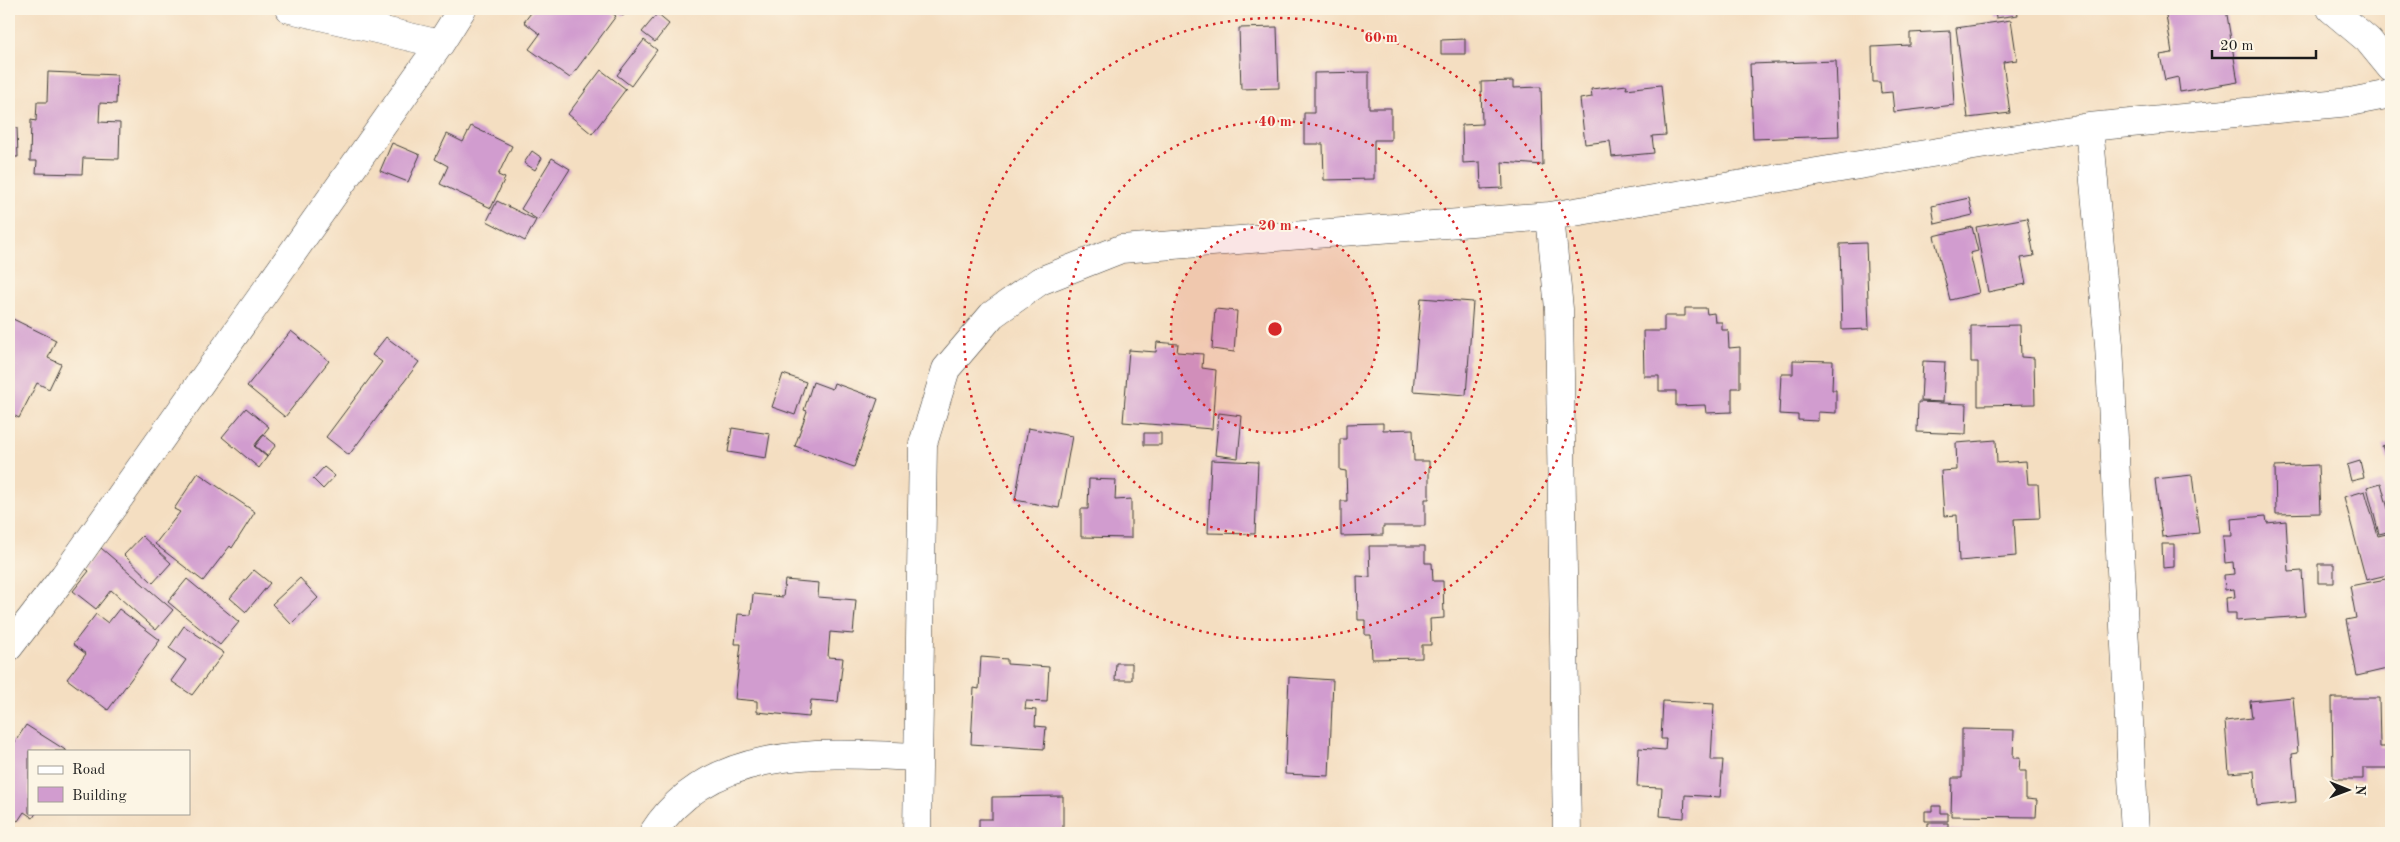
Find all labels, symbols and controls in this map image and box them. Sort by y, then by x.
scale bar [2212,28,2316,60]
text: 60 m [1364,31,1398,46]
text: 20 m [2220,39,2254,54]
text: 40 m [1258,115,1292,130]
text: 20 m [1258,219,1292,234]
centre of rings [1266,320,1284,338]
legend [28,750,190,814]
text: Road [72,763,106,778]
north arrow [2322,764,2372,814]
text: N [2353,785,2367,796]
text: Building [72,789,127,804]

